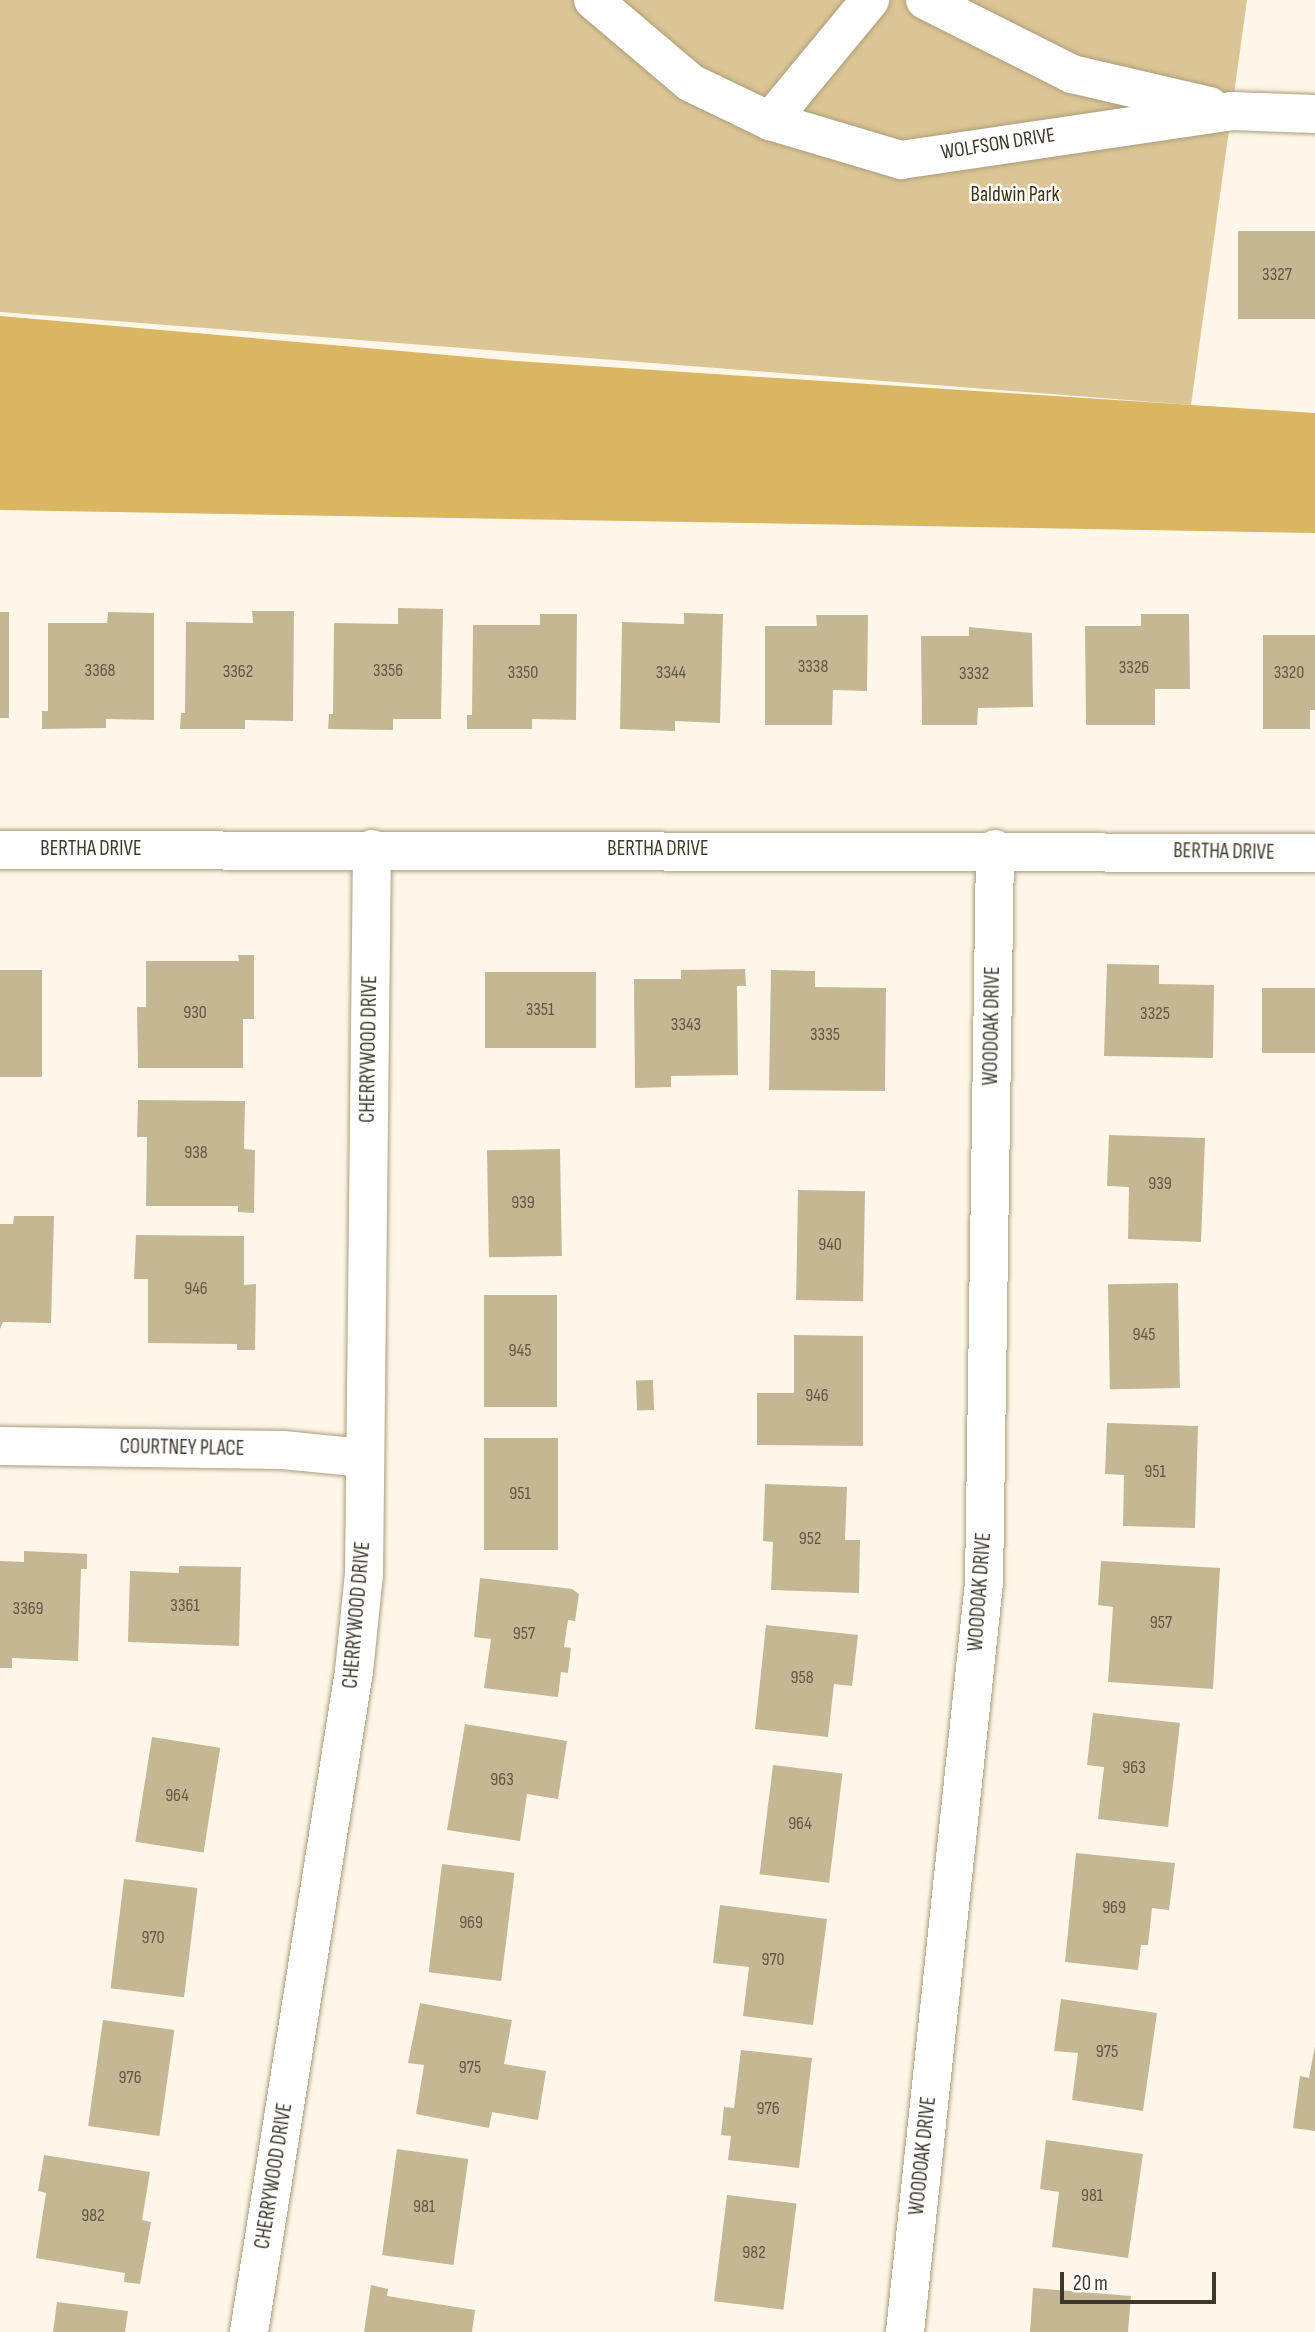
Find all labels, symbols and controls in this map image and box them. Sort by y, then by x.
street label: WOLFSON DRIVE [939,123,1057,165]
park label: Baldwin Park [971,182,1059,208]
house number: 3327 [1262,264,1292,286]
house number: 3338 [798,656,828,678]
house number: 3326 [1119,657,1149,679]
house number: 3368 [85,660,115,682]
house number: 3356 [373,660,403,682]
house number: 3362 [223,661,253,683]
house number: 3350 [508,662,538,684]
house number: 3344 [656,662,686,684]
house number: 3320 [1274,662,1304,684]
house number: 3332 [959,663,989,685]
street label: BERTHA DRIVE [40,836,142,862]
street label: BERTHA DRIVE [607,836,709,862]
street label: BERTHA DRIVE [1173,839,1275,865]
street label: WOODOAK DRIVE [978,966,1006,1086]
street label: CHERRYWOOD DRIVE [355,975,383,1123]
house number: 3351 [526,999,554,1021]
house number: 930 [183,1002,207,1024]
house number: 3325 [1140,1003,1170,1025]
house number: 3343 [671,1014,701,1036]
house number: 3335 [810,1024,840,1046]
house number: 938 [184,1142,208,1164]
house number: 939 [1148,1173,1172,1195]
house number: 939 [511,1192,535,1214]
house number: 940 [818,1234,842,1256]
house number: 946 [184,1278,208,1300]
house number: 945 [1133,1324,1155,1346]
house number: 945 [509,1340,531,1362]
house number: 946 [805,1385,829,1407]
street label: COURTNEY PLACE [119,1434,245,1462]
house number: 951 [1144,1461,1166,1483]
house number: 951 [509,1483,531,1505]
house number: 952 [799,1528,821,1550]
street label: WOODOAK DRIVE [963,1532,997,1652]
street label: CHERRYWOOD DRIVE [338,1540,376,1690]
house number: 3361 [170,1595,200,1617]
house number: 3369 [13,1598,43,1620]
house number: 957 [1150,1612,1172,1634]
house number: 957 [513,1623,535,1645]
house number: 958 [790,1667,814,1689]
house number: 963 [1122,1757,1146,1779]
house number: 963 [490,1769,514,1791]
house number: 964 [165,1785,189,1807]
house number: 964 [788,1813,812,1835]
house number: 969 [1102,1897,1126,1919]
house number: 969 [459,1912,483,1934]
house number: 970 [141,1927,165,1949]
house number: 970 [761,1949,785,1971]
house number: 975 [1096,2041,1118,2063]
house number: 975 [459,2057,481,2079]
house number: 976 [118,2067,142,2089]
street label: WOODOAK DRIVE [904,2095,942,2217]
house number: 976 [756,2098,780,2120]
street label: CHERRYWOOD DRIVE [250,2101,298,2251]
house number: 981 [1081,2185,1103,2207]
house number: 981 [413,2196,435,2218]
house number: 982 [81,2205,105,2227]
house number: 982 [742,2242,766,2264]
scale bar [1063,2258,1219,2302]
text: 20 m [1073,2271,1108,2296]

